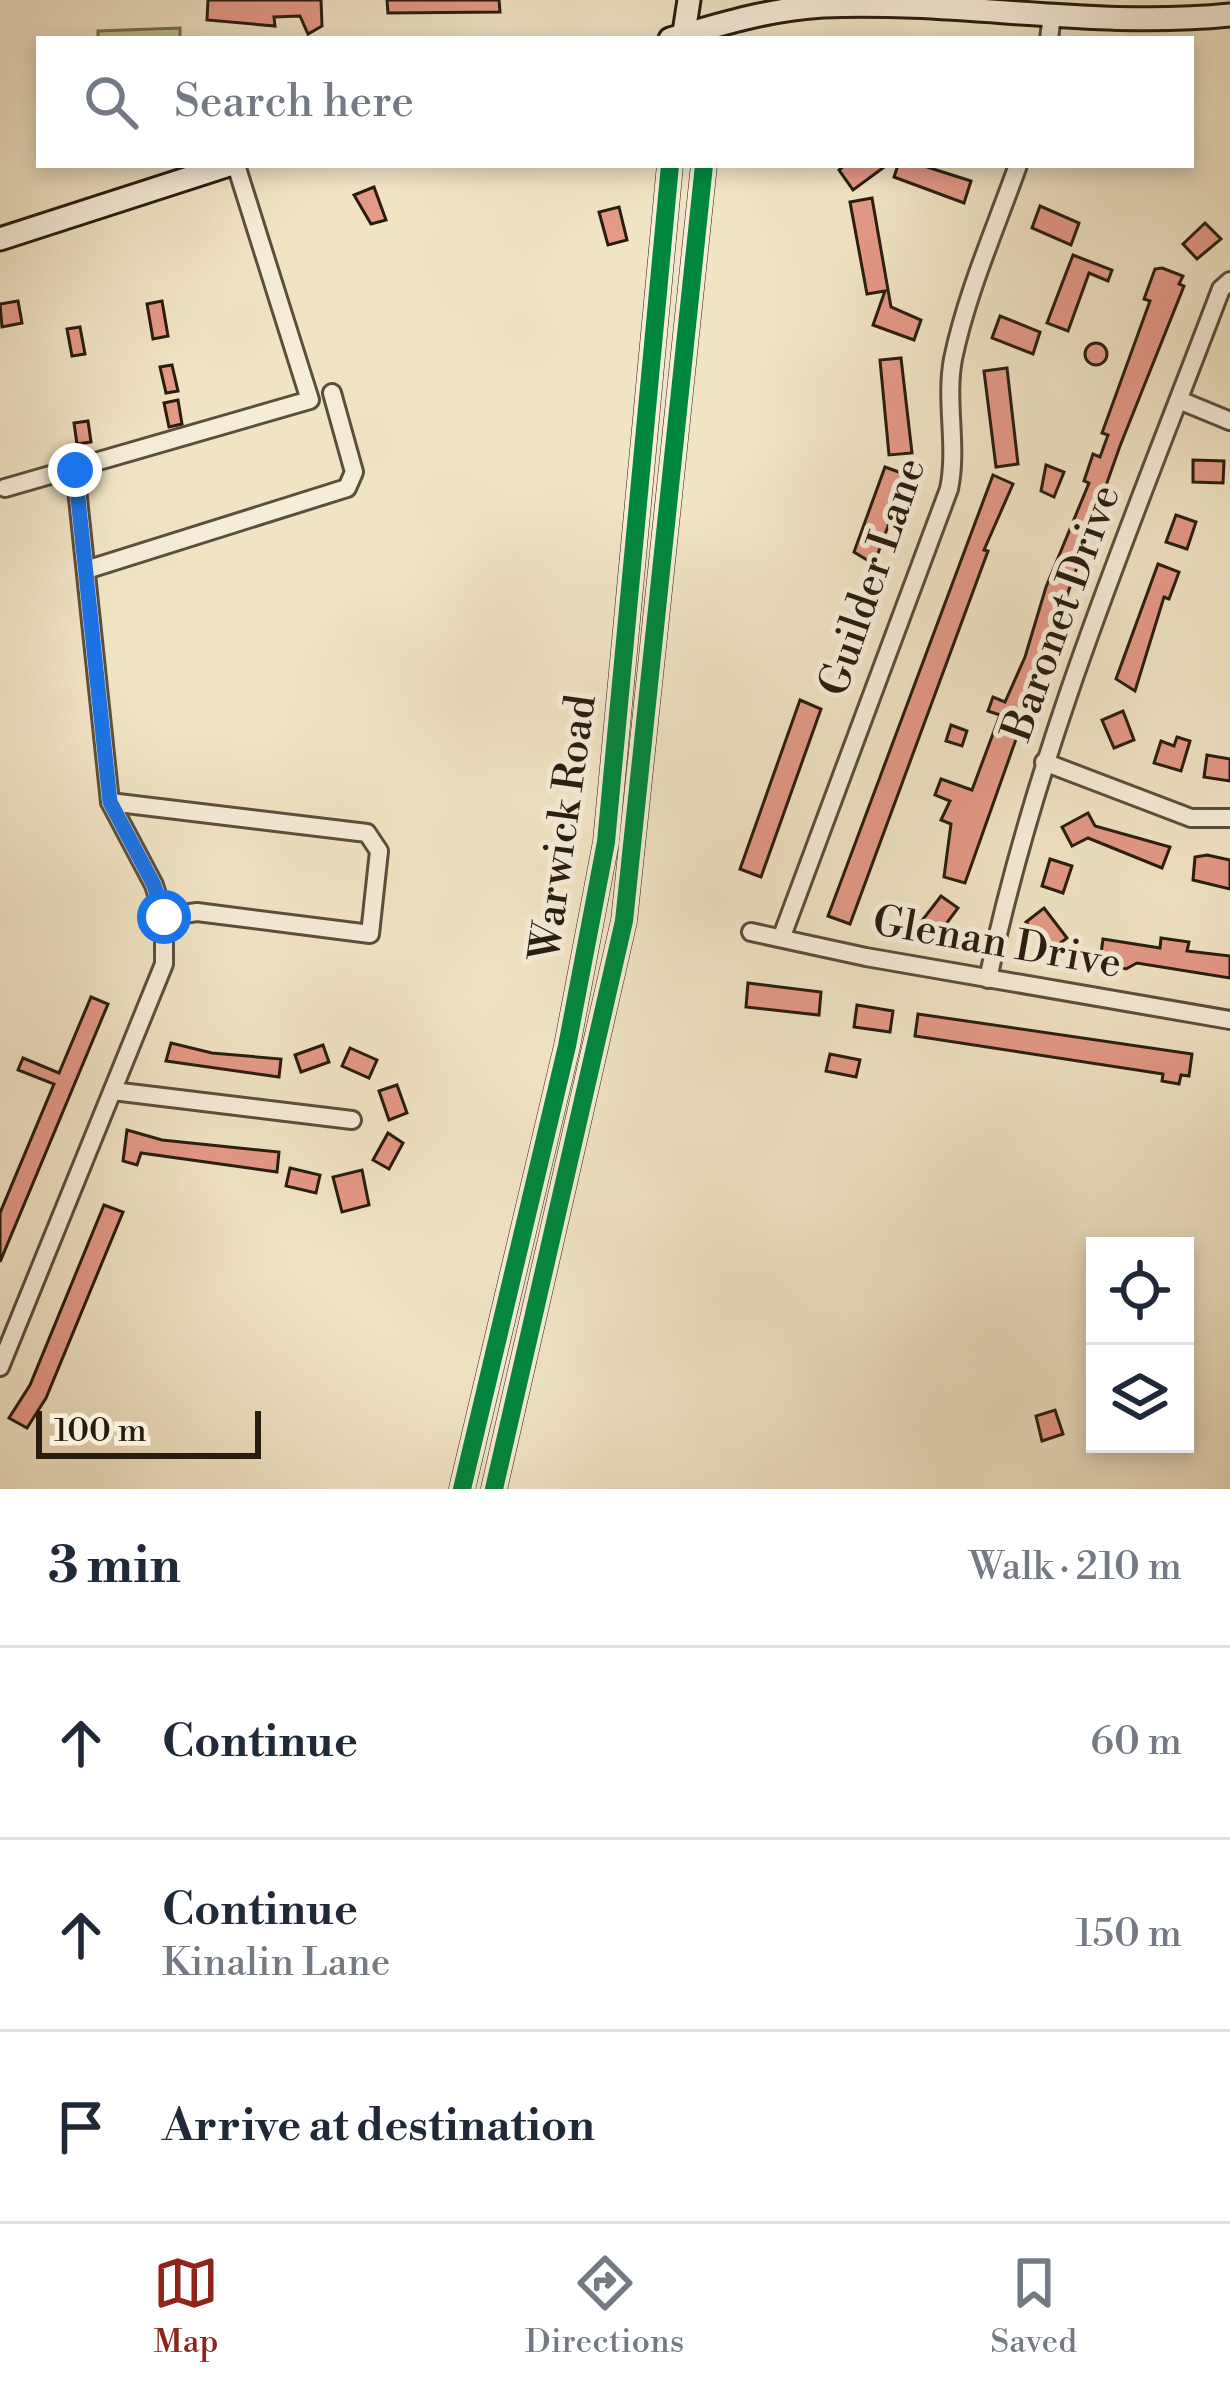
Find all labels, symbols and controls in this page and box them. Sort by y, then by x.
search box [36,36,1194,168]
icon: search [78,69,144,135]
text: Search here [174,74,414,131]
route end [48,443,102,497]
street label: Guilder Lane [808,451,938,703]
street label: Baronet Drive [991,478,1133,749]
street label: Warwick Road [519,691,609,967]
route start [137,890,191,944]
street label: Glenan Drive [869,895,1125,991]
map controls [1086,1237,1194,1453]
button: locate [1086,1237,1194,1345]
button: layers [1086,1345,1194,1453]
scale bar [36,1405,261,1458]
text: 100 m [54,1411,147,1452]
text: 3 min [48,1535,181,1599]
text: Walk · 210 m [969,1543,1182,1592]
icon: ahead [48,1710,114,1776]
text: Continue [162,1714,358,1771]
text: 60 m [1090,1718,1182,1767]
text: Continue [162,1882,358,1939]
icon: ahead [48,1902,114,1968]
text: 150 m [1076,1910,1182,1959]
text: Kinalin Lane [162,1939,390,1988]
icon: arrive [48,2094,114,2160]
text: Arrive at destination [162,2098,595,2155]
tab: Map [153,2250,219,2363]
tab: Directions [525,2250,684,2363]
tab: Saved [990,2250,1077,2363]

